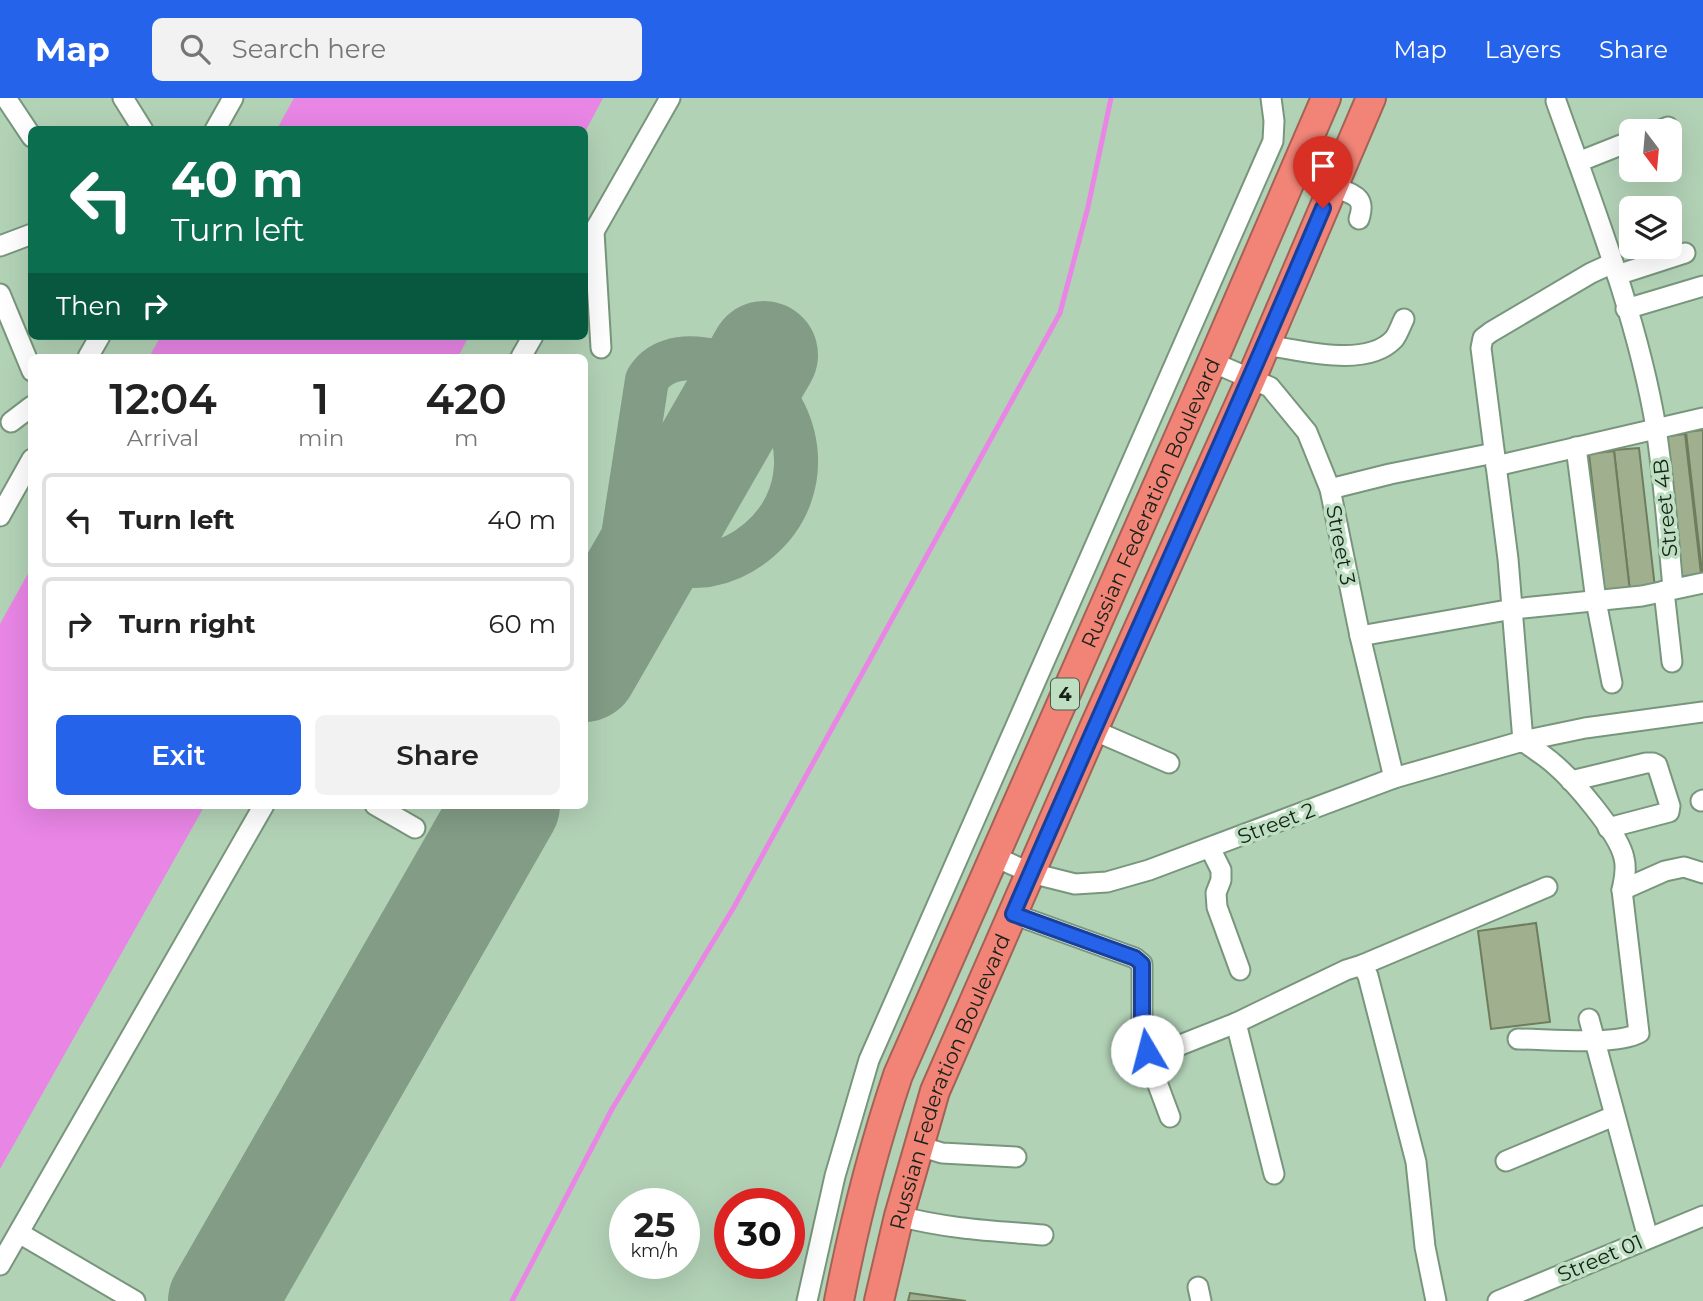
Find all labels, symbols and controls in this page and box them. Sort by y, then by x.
search box [152,18,642,81]
text: Map [35,29,110,69]
icon: search [176,30,214,68]
text: Search here [232,33,386,65]
text: Map [1393,35,1447,64]
text: Layers [1485,35,1561,64]
text: Share [1599,35,1668,64]
north arrow [1619,119,1682,182]
map controls [1619,119,1682,259]
pin [1293,136,1353,208]
icon: arrive [1304,147,1342,185]
text: 40 m [171,150,303,209]
icon: left [56,154,147,245]
button: layers [1619,196,1682,259]
text: Turn left [171,210,305,249]
icon: right [136,287,174,325]
text: Then [56,290,122,322]
street label: Russian Federation Boulevard [1075,354,1225,652]
text: 12:04 [109,373,217,425]
text: 1 [313,373,329,425]
text: 420 [425,373,507,425]
text: Arrival [127,424,199,452]
text: min [298,424,344,452]
text: m [454,424,478,452]
street label: Street 4B [1647,458,1683,558]
icon: left [60,501,98,539]
street label: Street 3 [1321,503,1361,587]
text: Turn left [119,504,235,536]
text: 40 m [487,504,556,536]
icon: right [60,605,98,643]
text: Turn right [119,608,255,640]
text: 60 m [489,608,556,640]
road number: 4 [1051,678,1079,709]
button: Exit [56,715,301,795]
button: Share [315,715,560,795]
street label: Street 2 [1234,797,1318,849]
street label: Russian Federation Boulevard [884,930,1015,1232]
position arrow [1110,1014,1184,1088]
speed limit sign: 30 [714,1188,805,1279]
text: 25 [634,1203,675,1246]
street label: Street 01 [1553,1229,1647,1287]
text: km/h [630,1240,679,1262]

